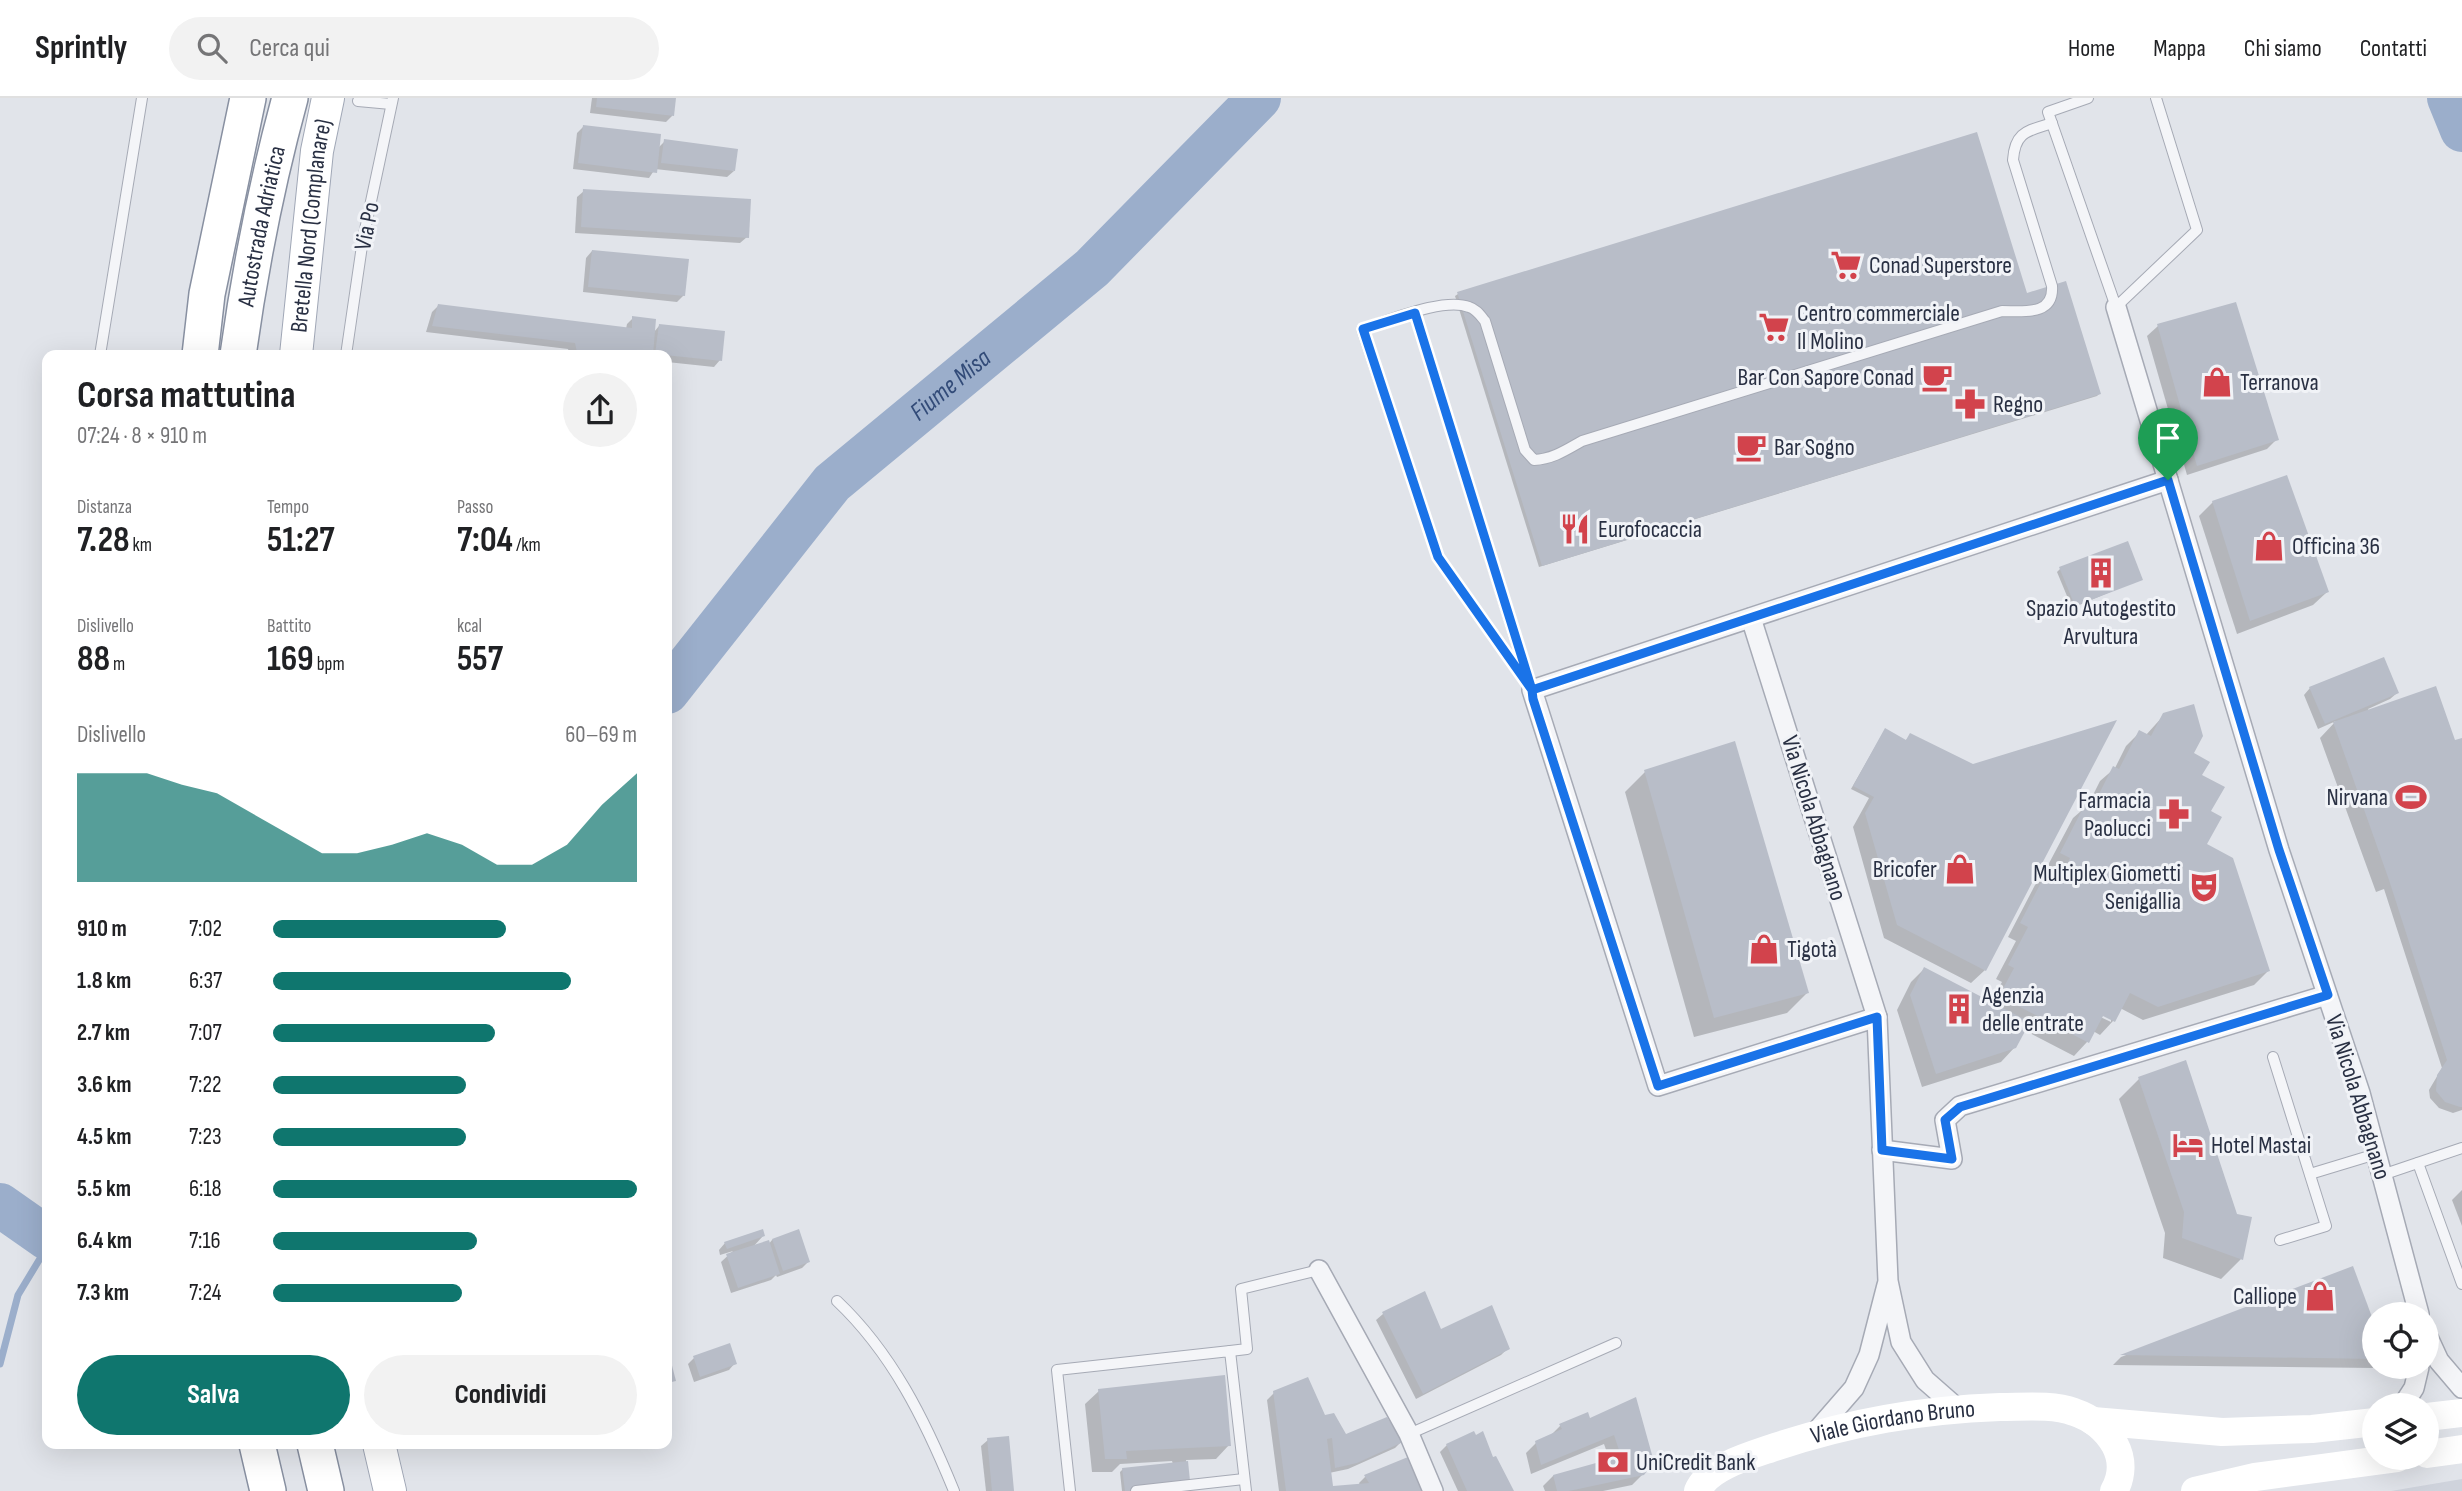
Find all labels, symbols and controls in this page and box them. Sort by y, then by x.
search box [169,17,659,80]
text: Sprintly [35,28,127,68]
icon: search [193,29,231,67]
text: Cerca qui [249,33,330,64]
text: Home [2068,34,2115,63]
text: Mappa [2153,34,2206,63]
text: Chi siamo [2244,34,2322,63]
text: Contatti [2360,34,2427,63]
street label: Bretella Nord (Complanare) [284,116,338,334]
street label: Autostrada Adriatica [231,143,292,309]
street label: Via Po [348,199,386,253]
supermarket icon: Conad Superstore [1829,248,1863,282]
place label: Conad Superstore [1869,251,2012,280]
place label: Centro commerciale Il Molino [1797,299,1960,356]
supermarket icon: Centro commerciale Il Molino [1757,310,1791,344]
water label: Fiume Misa [904,342,998,427]
cafe icon: Bar Con Sapore Conad [1920,360,1954,394]
place label: Bar Con Sapore Conad [1738,363,1914,392]
shop icon: Terranova [2200,365,2234,399]
place label: Terranova [2240,368,2319,397]
text: Corsa mattutina [77,373,295,418]
button: share [563,373,637,447]
pharmacy icon: Regno [1953,387,1987,421]
place label: Regno [1993,390,2043,419]
pin [2138,408,2198,480]
icon: arrive [2149,419,2187,457]
text: 07:24 · 8 × 910 m [77,422,207,450]
cafe icon: Bar Sogno [1734,430,1768,464]
place label: Bar Sogno [1774,433,1855,462]
text: Distanza [77,496,132,519]
text: Tempo [267,496,309,519]
text: Passo [457,496,493,519]
restaurant icon: Eurofocaccia [1558,512,1592,546]
place label: Eurofocaccia [1598,515,1702,544]
text: 7.28 [77,519,130,562]
text: 51:27 [267,519,335,562]
text: 7:04 [457,519,513,562]
shop icon: Officina 36 [2252,529,2286,563]
place label: Officina 36 [2292,532,2380,561]
text: km [130,534,152,557]
text: /km [513,534,541,557]
building icon: Spazio Autogestito Arvultura [2084,556,2118,590]
place label: Spazio Autogestito Arvultura [2026,594,2176,651]
text: Dislivello [77,615,134,638]
text: Battito [267,615,311,638]
text: kcal [457,615,482,638]
text: 88 [77,638,110,681]
text: 169 [267,638,314,681]
text: 557 [457,638,503,681]
text: m [110,653,125,676]
text: bpm [314,653,345,676]
text: Dislivello [77,721,146,749]
text: 60–69 m [565,721,637,749]
street label: Via Nicola Abbagnano [1775,732,1853,904]
sports icon: Nirvana [2394,780,2428,814]
place label: Nirvana [2327,783,2388,812]
place label: Farmacia Paolucci [2078,786,2151,843]
pharmacy icon: Farmacia Paolucci [2157,797,2191,831]
shop icon: Bricofer [1943,852,1977,886]
place label: Bricofer [1873,855,1937,884]
place label: Multiplex Giometti Senigallia [2033,859,2181,916]
theatre icon: Multiplex Giometti Senigallia [2187,870,2221,904]
text: 910 m [77,915,127,943]
text: 7:02 [189,915,222,943]
shop icon: Tigotà [1747,932,1781,966]
place label: Tigotà [1787,935,1837,964]
text: 1.8 km [77,967,131,995]
text: 6:37 [189,967,222,995]
place label: Agenzia delle entrate [1981,981,2084,1038]
building icon: Agenzia delle entrate [1942,992,1976,1026]
street label: Via Nicola Abbagnano [2319,1011,2397,1183]
text: 2.7 km [77,1019,130,1047]
text: 7:07 [189,1019,222,1047]
text: 3.6 km [77,1071,131,1099]
text: 7:22 [189,1071,221,1099]
text: 4.5 km [77,1123,132,1151]
text: 7:23 [189,1123,222,1151]
hotel icon: Hotel Mastai [2171,1128,2205,1162]
place label: Hotel Mastai [2211,1131,2311,1160]
text: 5.5 km [77,1175,131,1203]
text: 6:18 [189,1175,222,1203]
text: 6.4 km [77,1227,132,1255]
text: 7:16 [189,1227,221,1255]
text: 7.3 km [77,1279,129,1307]
text: 7:24 [189,1279,221,1307]
shop icon: Calliope [2303,1279,2337,1313]
place label: Calliope [2233,1282,2297,1311]
map controls [2362,1302,2439,1470]
button: locate [2362,1302,2439,1379]
button: Salva [77,1355,350,1435]
button: Condividi [364,1355,637,1435]
button: layers [2362,1393,2439,1470]
street label: Viale Giordano Bruno [1807,1394,1976,1450]
bank icon: UniCredit Bank [1596,1445,1630,1479]
place label: UniCredit Bank [1636,1448,1755,1477]

